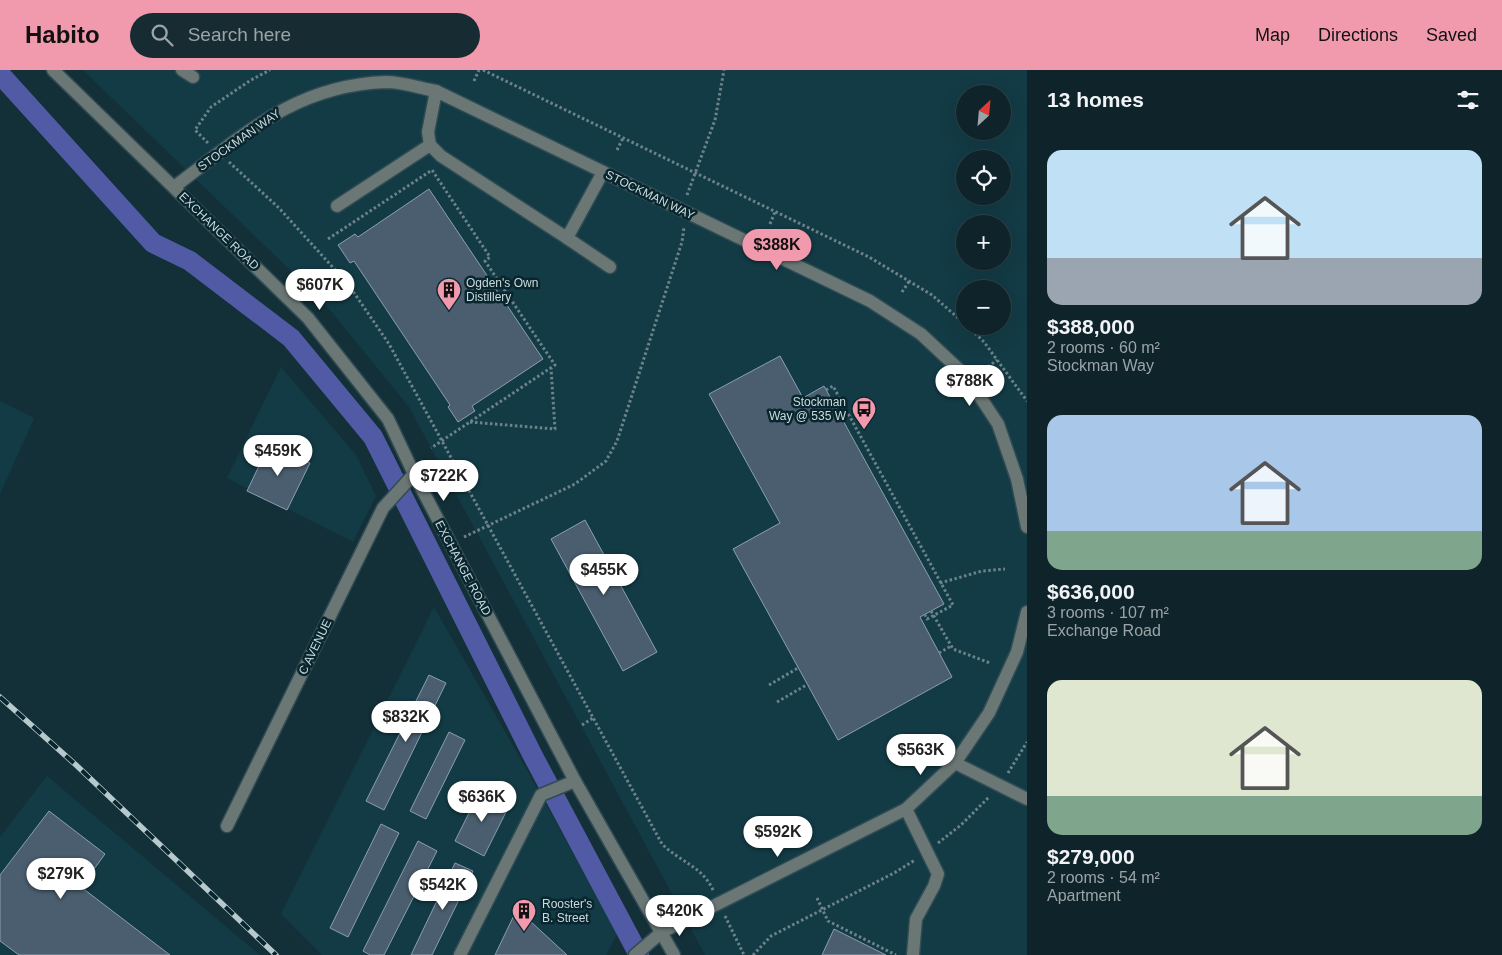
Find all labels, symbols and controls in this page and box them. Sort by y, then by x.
search box [130,13,480,58]
text: Habito [25,21,100,48]
icon: search [148,21,176,49]
text: Search here [188,24,291,45]
text: Map [1255,25,1290,45]
text: Directions [1318,25,1398,45]
text: Saved [1426,25,1477,45]
north arrow [956,85,1011,140]
map controls [956,85,1011,335]
icon: filters [1454,86,1482,114]
text: 13 homes [1047,88,1144,111]
street label: STOCKMAN WAY [195,106,283,174]
button: locate [956,150,1011,205]
street label: STOCKMAN WAY [603,167,697,223]
icon: home [1220,183,1310,273]
street label: EXCHANGE ROAD [176,189,262,273]
button: + [956,215,1011,270]
pin: $388K [742,228,812,271]
text: $388K [753,236,801,253]
pin: $607K [285,268,355,311]
text: $607K [296,276,344,293]
place label: Ogden's Own Distillery [466,276,538,304]
building icon: Ogden's Own Distillery [436,277,462,311]
button: − [956,280,1011,335]
text: $388,000 [1047,315,1135,338]
text: 2 rooms · 60 m² [1047,339,1160,356]
text: Stockman Way [1047,357,1154,374]
pin: $788K [935,364,1005,407]
text: $788K [946,372,994,389]
place label: Stockman Way @ 535 W [769,395,847,423]
bus stop icon: Stockman Way @ 535 W [851,396,877,430]
pin: $459K [243,434,313,477]
text: $459K [254,442,302,459]
icon: home [1220,448,1310,538]
pin: $722K [409,460,479,502]
text: $722K [420,467,468,484]
street label: EXCHANGE ROAD [432,518,494,618]
pin: $455K [569,554,639,596]
text: $455K [580,561,628,578]
text: $636,000 [1047,580,1135,603]
text: 3 rooms · 107 m² [1047,604,1169,621]
street label: C AVENUE [296,617,334,677]
text: Exchange Road [1047,622,1161,639]
pin: $832K [371,700,441,743]
text: $832K [382,708,430,725]
icon: home [1220,713,1310,803]
pin: $563K [886,734,956,776]
text: $563K [897,741,945,758]
pin: $636K [447,780,517,823]
text: $636K [458,788,506,805]
pin: $592K [743,816,813,858]
text: $592K [754,823,802,840]
text: $279,000 [1047,845,1135,868]
pin: $279K [26,858,96,900]
text: $279K [37,865,85,882]
pin: $542K [408,868,478,911]
text: 2 rooms · 54 m² [1047,869,1160,886]
text: $542K [419,876,467,893]
text: Apartment [1047,887,1121,904]
pin: $420K [645,894,715,937]
place label: Rooster's B. Street [542,897,592,925]
building icon: Rooster's B. Street [511,898,537,932]
text: $420K [656,902,704,919]

